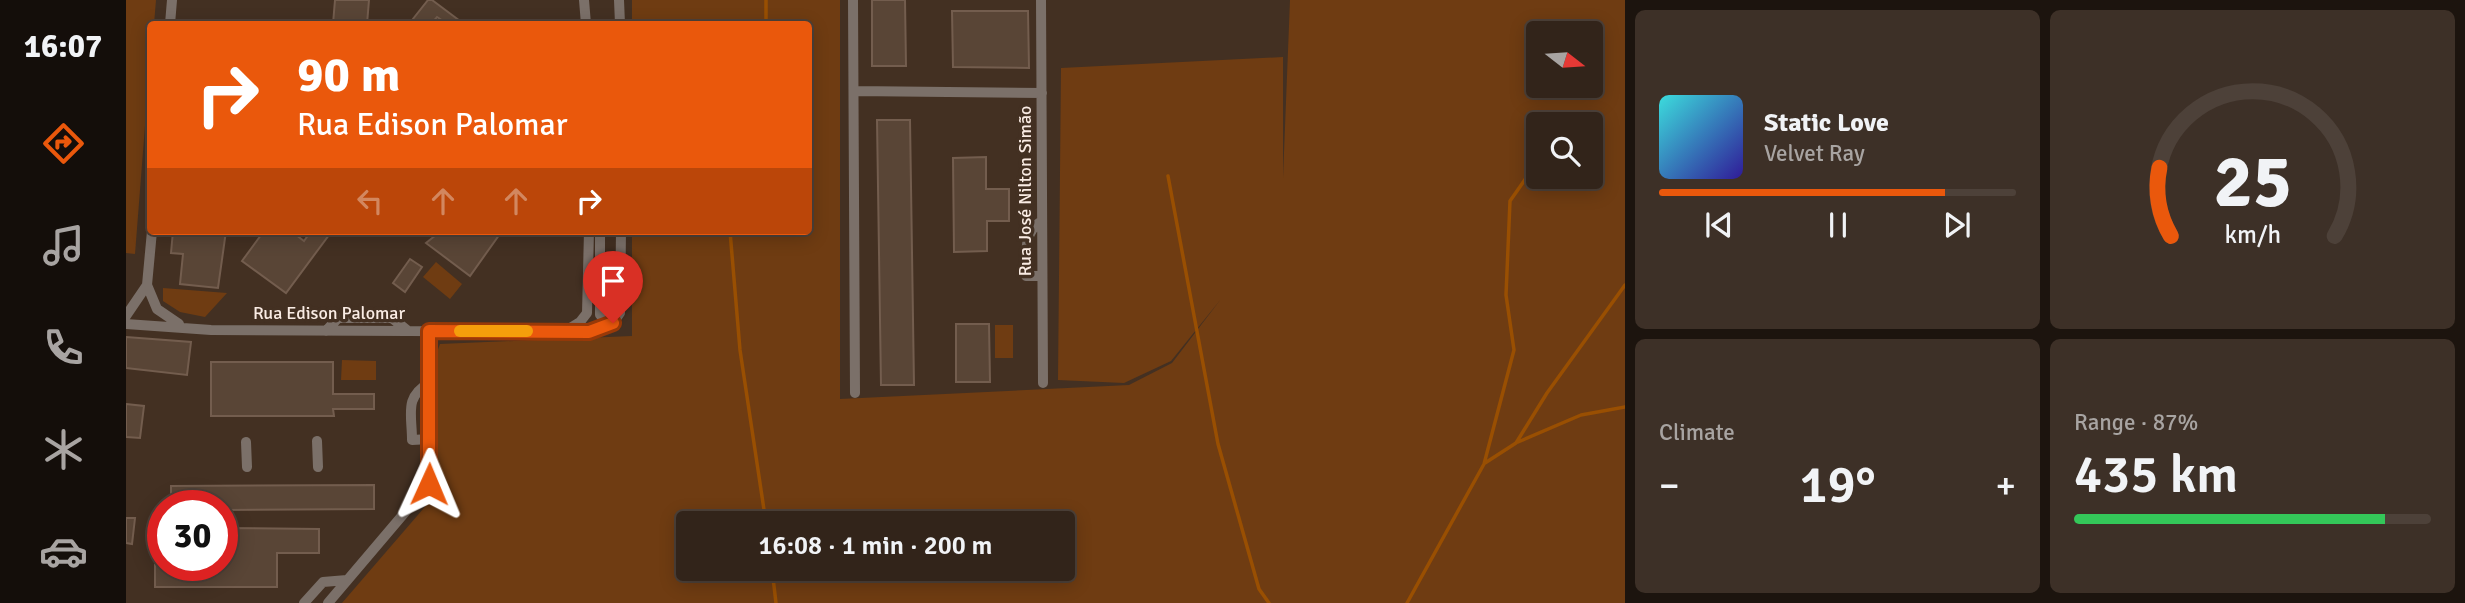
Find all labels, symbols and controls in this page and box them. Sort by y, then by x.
north arrow [1526,21,1603,98]
map controls [1526,21,1603,189]
text: 16:07 [24,27,102,66]
text: 90 m [297,45,400,105]
icon: right [182,49,273,140]
text: Rua Edison Palomar [297,105,568,144]
street label: Rua José Nilton Simão [1014,106,1036,276]
text: Static Love [1764,107,1889,139]
button: search [1526,112,1603,189]
icon: directions [39,119,88,168]
text: 25 [2213,138,2292,227]
text: Velvet Ray [1764,139,1865,168]
icon: left [351,182,389,220]
icon: ahead [424,182,462,220]
icon: ahead [497,182,535,220]
icon: right [570,182,608,220]
icon: previous [1700,206,1738,244]
icon: pause [1819,206,1857,244]
icon: next [1938,206,1976,244]
text: km/h [2224,219,2281,250]
icon: music [39,221,88,270]
pin [583,251,643,323]
icon: arrive [594,262,632,300]
street label: Rua Edison Palomar [253,302,405,324]
icon: phone [39,323,88,372]
text: Range · 87% [2074,408,2198,437]
text: Climate [1659,418,1735,447]
icon: climate [39,425,88,474]
text: 435 km [2074,443,2238,507]
position arrow [392,447,466,521]
text: 19° [1799,453,1876,517]
text: − [1659,462,1680,509]
text: + [1995,462,2016,509]
speed limit sign: 30 [147,490,238,581]
icon: car [39,527,88,576]
text: 16:08 · 1 min · 200 m [759,530,992,562]

